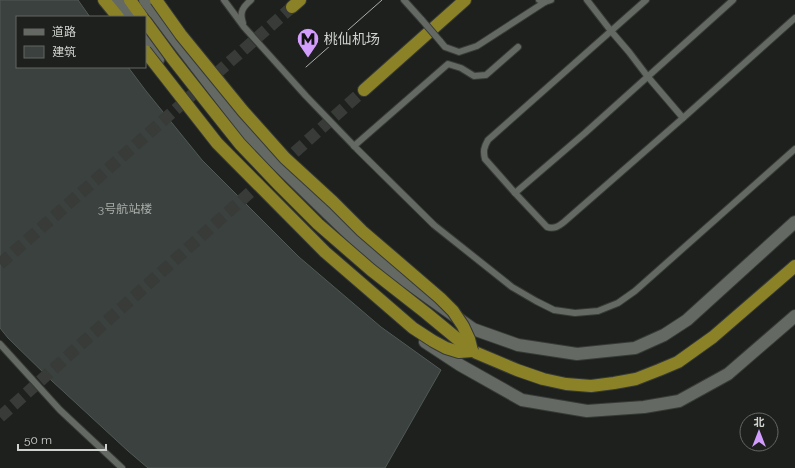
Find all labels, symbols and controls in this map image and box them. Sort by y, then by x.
legend [16,16,146,68]
text: 道路 [52,25,76,39]
metro station icon: 桃仙机场 [295,26,321,59]
place label: 桃仙机场 [324,31,380,47]
text: 建筑 [52,45,76,59]
house number: 3号航站楼 [98,202,152,216]
north arrow [739,412,779,452]
text: 北 [754,416,765,429]
scale bar [18,426,106,452]
text: 50 m [24,433,52,447]

